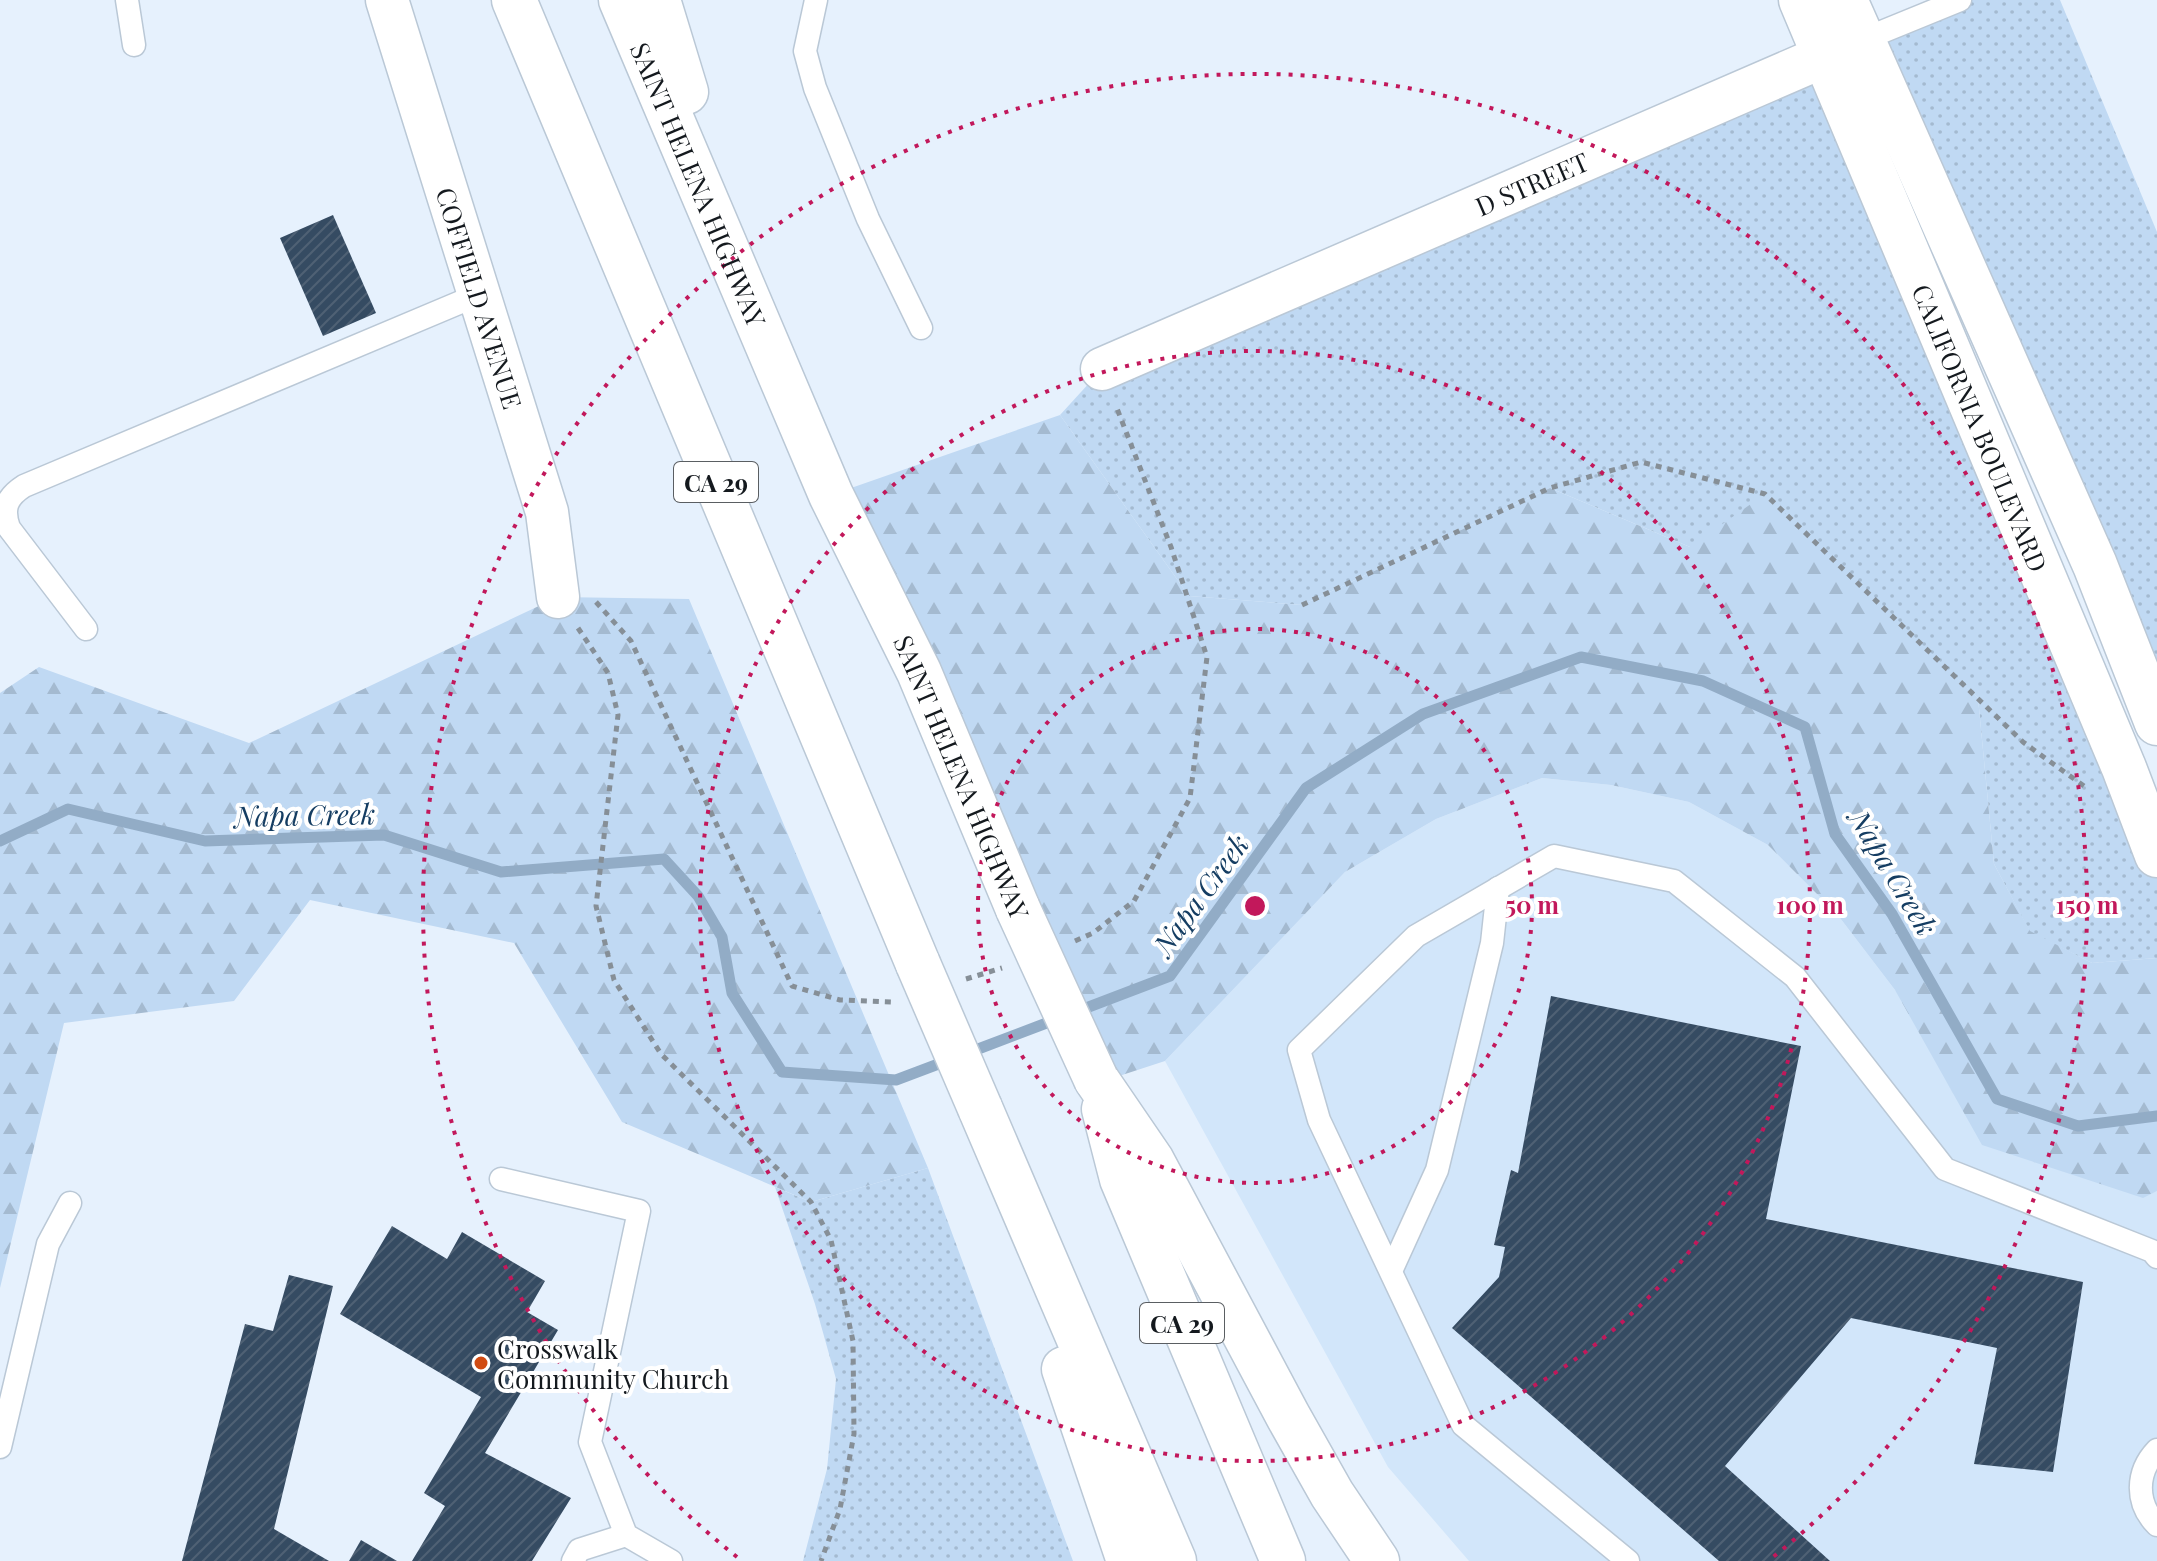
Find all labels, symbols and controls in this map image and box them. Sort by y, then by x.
street label: SAINT HELENA HIGHWAY [623,37,775,332]
street label: D STREET [1469,143,1594,223]
street label: COFFIELD AVENUE [429,183,531,413]
street label: CALIFORNIA BOULEVARD [1905,279,2057,577]
road number: CA 29 [674,462,758,502]
street label: SAINT HELENA HIGHWAY [886,630,1038,925]
water label: Napa Creek [232,794,375,834]
water label: Napa Creek [1840,800,1946,942]
water label: Napa Creek [1142,826,1256,964]
text: 50 m [1505,888,1559,920]
text: 100 m [1776,888,1844,920]
text: 150 m [2056,888,2119,920]
centre of rings [1241,892,1269,920]
road number: CA 29 [1140,1303,1224,1343]
place label: Crosswalk Community Church [497,1331,729,1396]
marker: Crosswalk Community Church [472,1354,490,1372]

